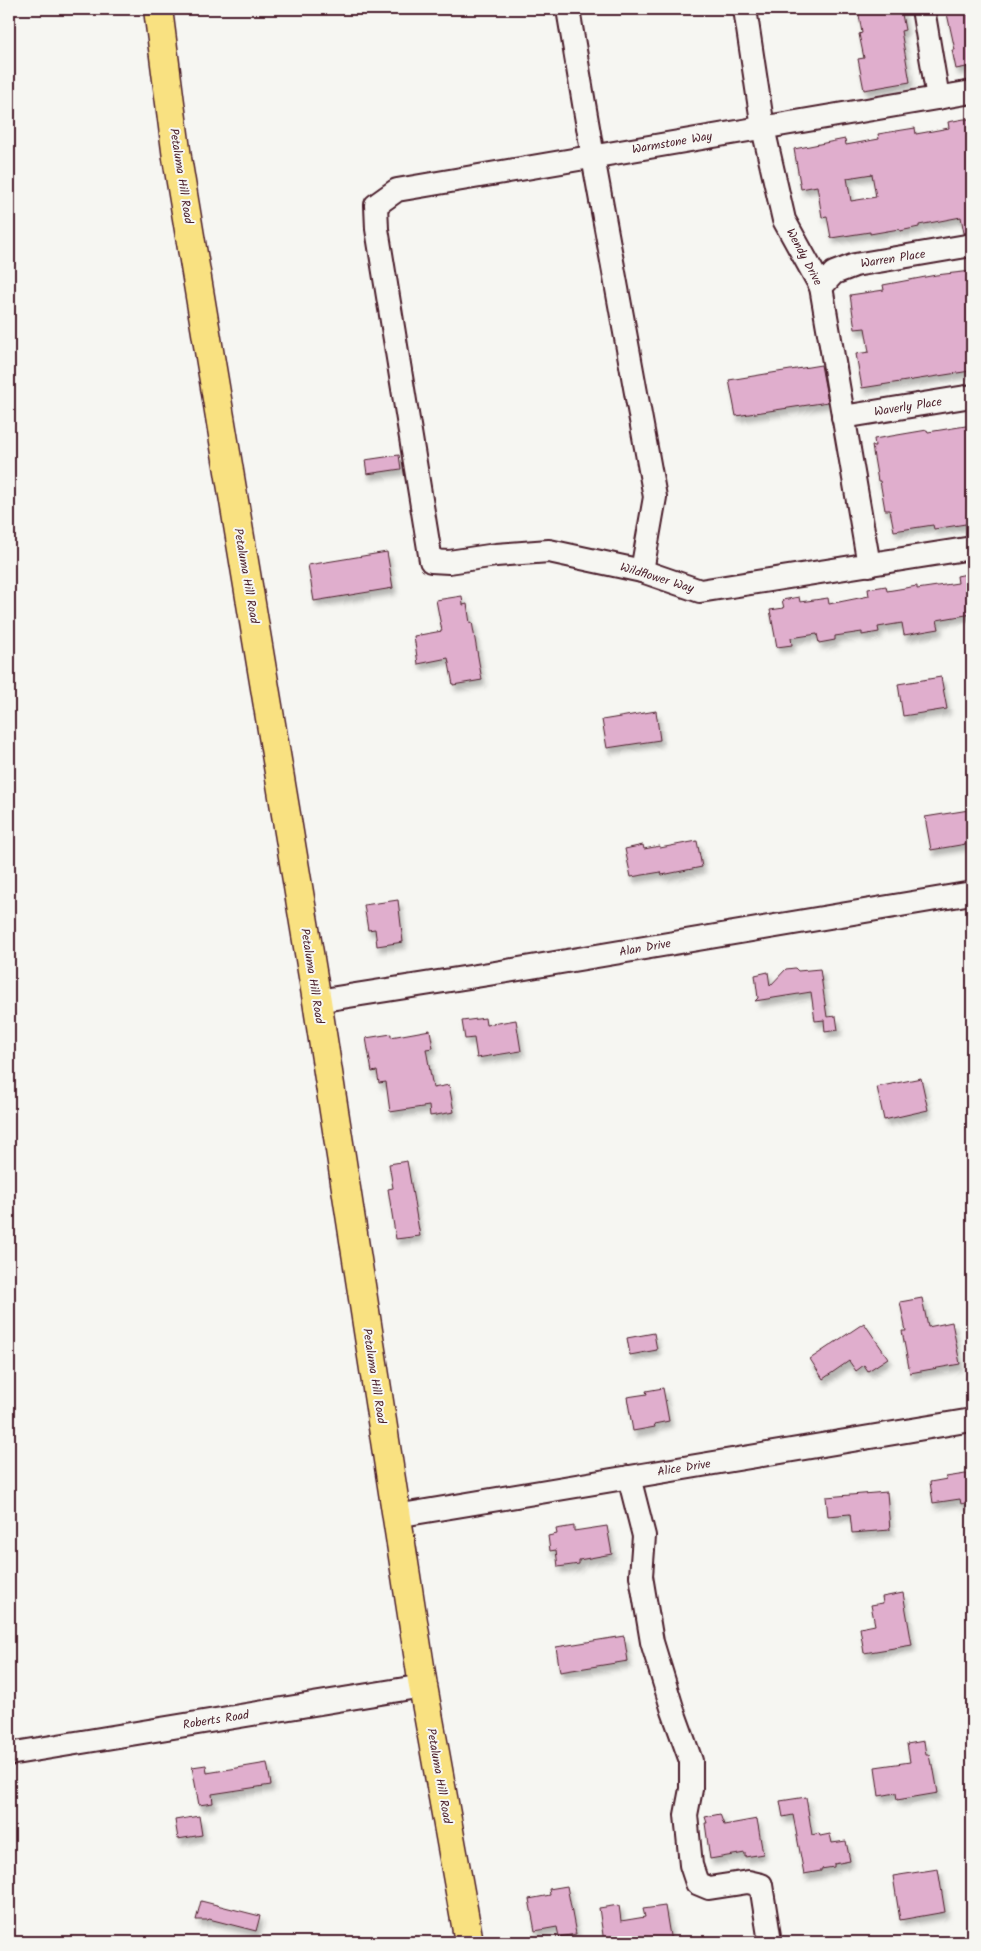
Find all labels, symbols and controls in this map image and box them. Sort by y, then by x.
street label: Petaluma Hill Road [164,127,198,226]
street label: Warmstone Way [630,127,714,159]
street label: Wendy Drive [781,225,827,290]
street label: Warren Place [859,244,927,273]
street label: Waverly Place [873,392,944,422]
street label: Petaluma Hill Road [228,527,264,626]
street label: Wildflower Way [618,558,696,598]
street label: Petaluma Hill Road [295,927,329,1026]
street label: Alan Drive [618,934,673,962]
street label: Petaluma Hill Road [357,1327,391,1426]
street label: Alice Drive [656,1454,713,1482]
street label: Roberts Road [182,1705,251,1735]
street label: Petaluma Hill Road [421,1727,457,1826]

